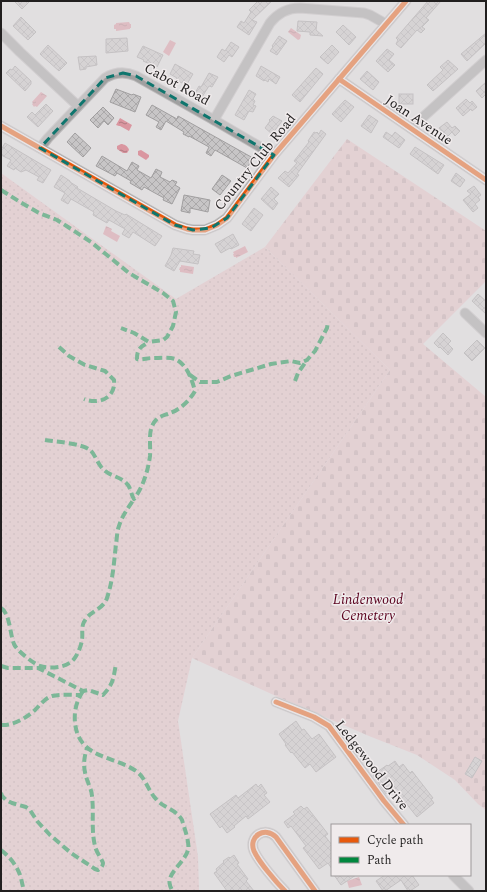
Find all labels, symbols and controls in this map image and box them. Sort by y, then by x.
street label: Cabot Road [140,57,214,111]
street label: Joan Avenue [381,90,457,151]
street label: Country Club Road [209,109,301,215]
park label: Lindenwood Cemetery [333,589,403,626]
street label: Ledgewood Drive [330,716,414,815]
legend [331,824,471,876]
text: Cycle path [367,831,424,850]
text: Path [367,851,392,870]

